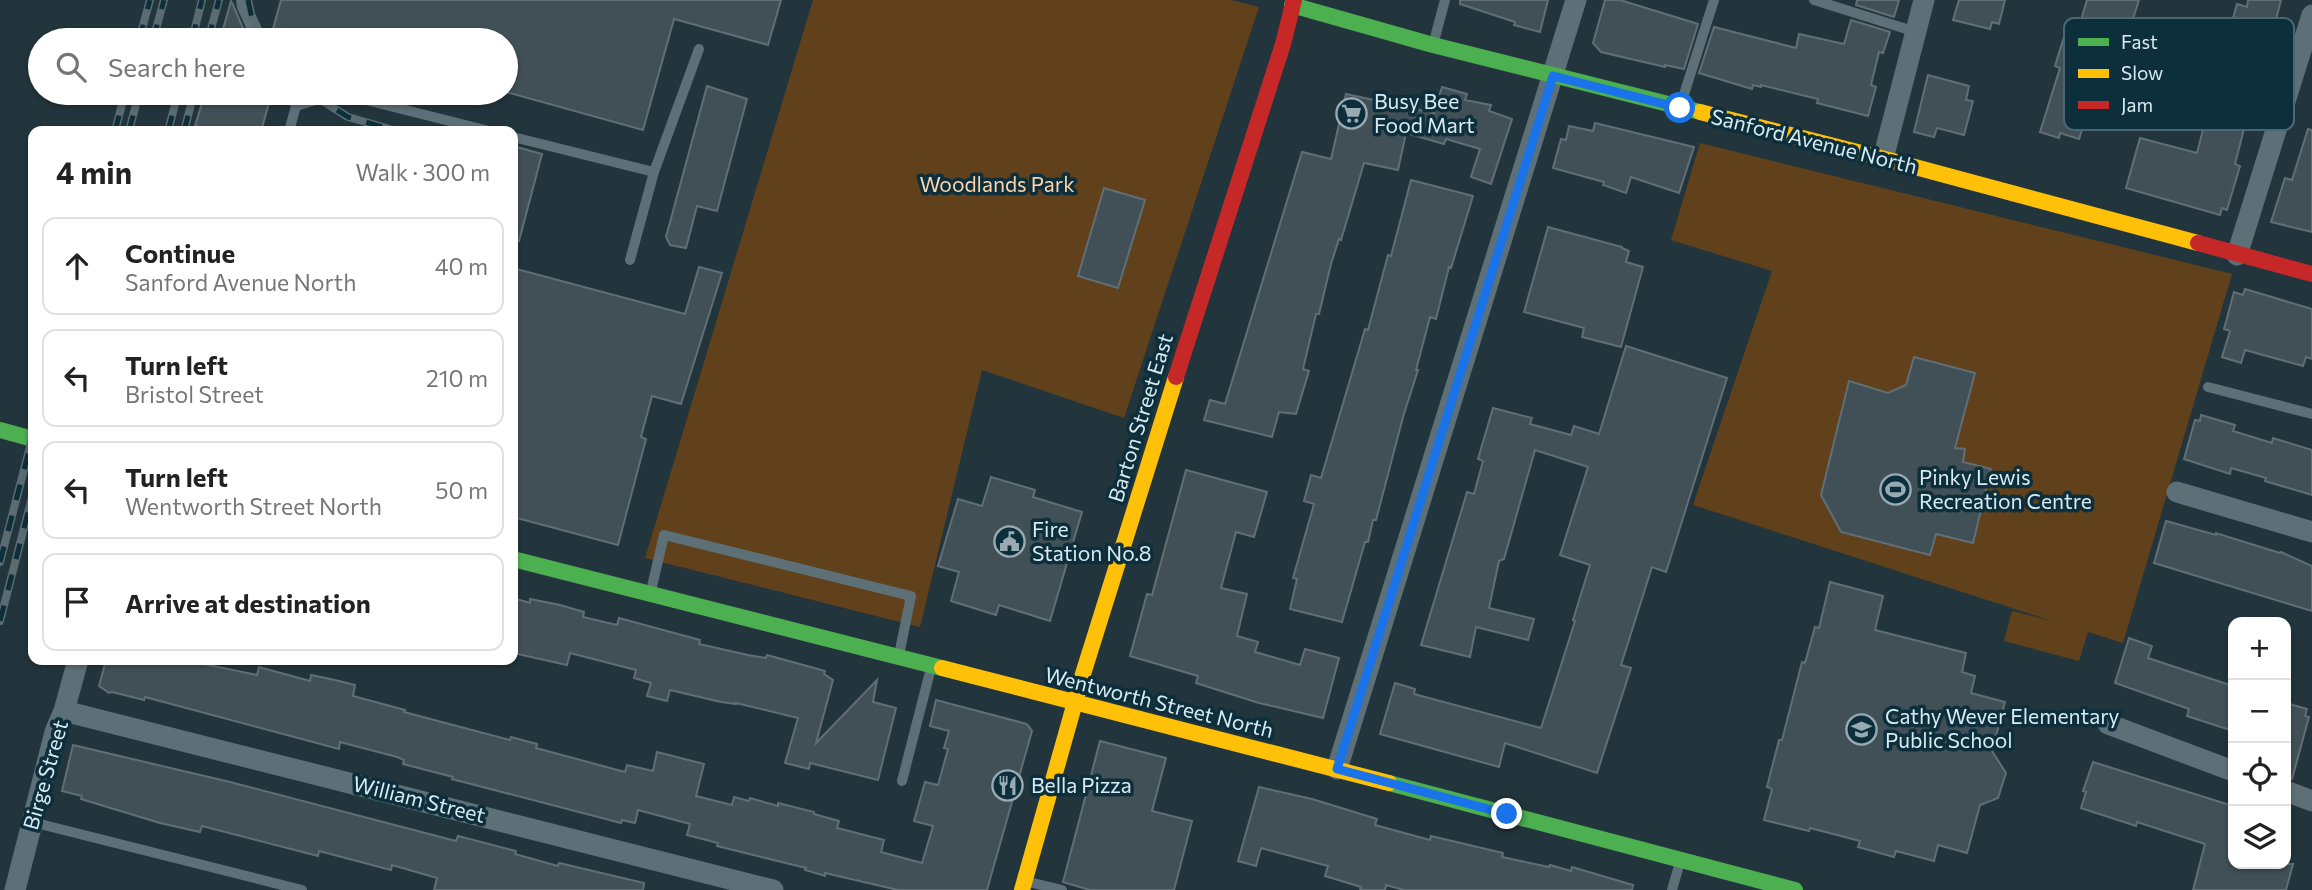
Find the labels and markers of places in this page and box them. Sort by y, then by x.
place label: Busy Bee Food Mart [1374,88,1475,137]
supermarket icon: Busy Bee Food Mart [1334,97,1368,131]
place label: Pinky Lewis Recreation Centre [1919,464,2092,513]
sports icon: Pinky Lewis Recreation Centre [1879,473,1913,507]
place label: Fire Station No.8 [1032,516,1152,565]
public building icon: Fire Station No.8 [992,525,1026,559]
place label: Cathy Wever Elementary Public School [1885,703,2120,752]
school or university icon: Cathy Wever Elementary Public School [1845,712,1879,746]
restaurant icon: Bella Pizza [991,769,1025,803]
place label: Bella Pizza [1031,772,1132,797]

